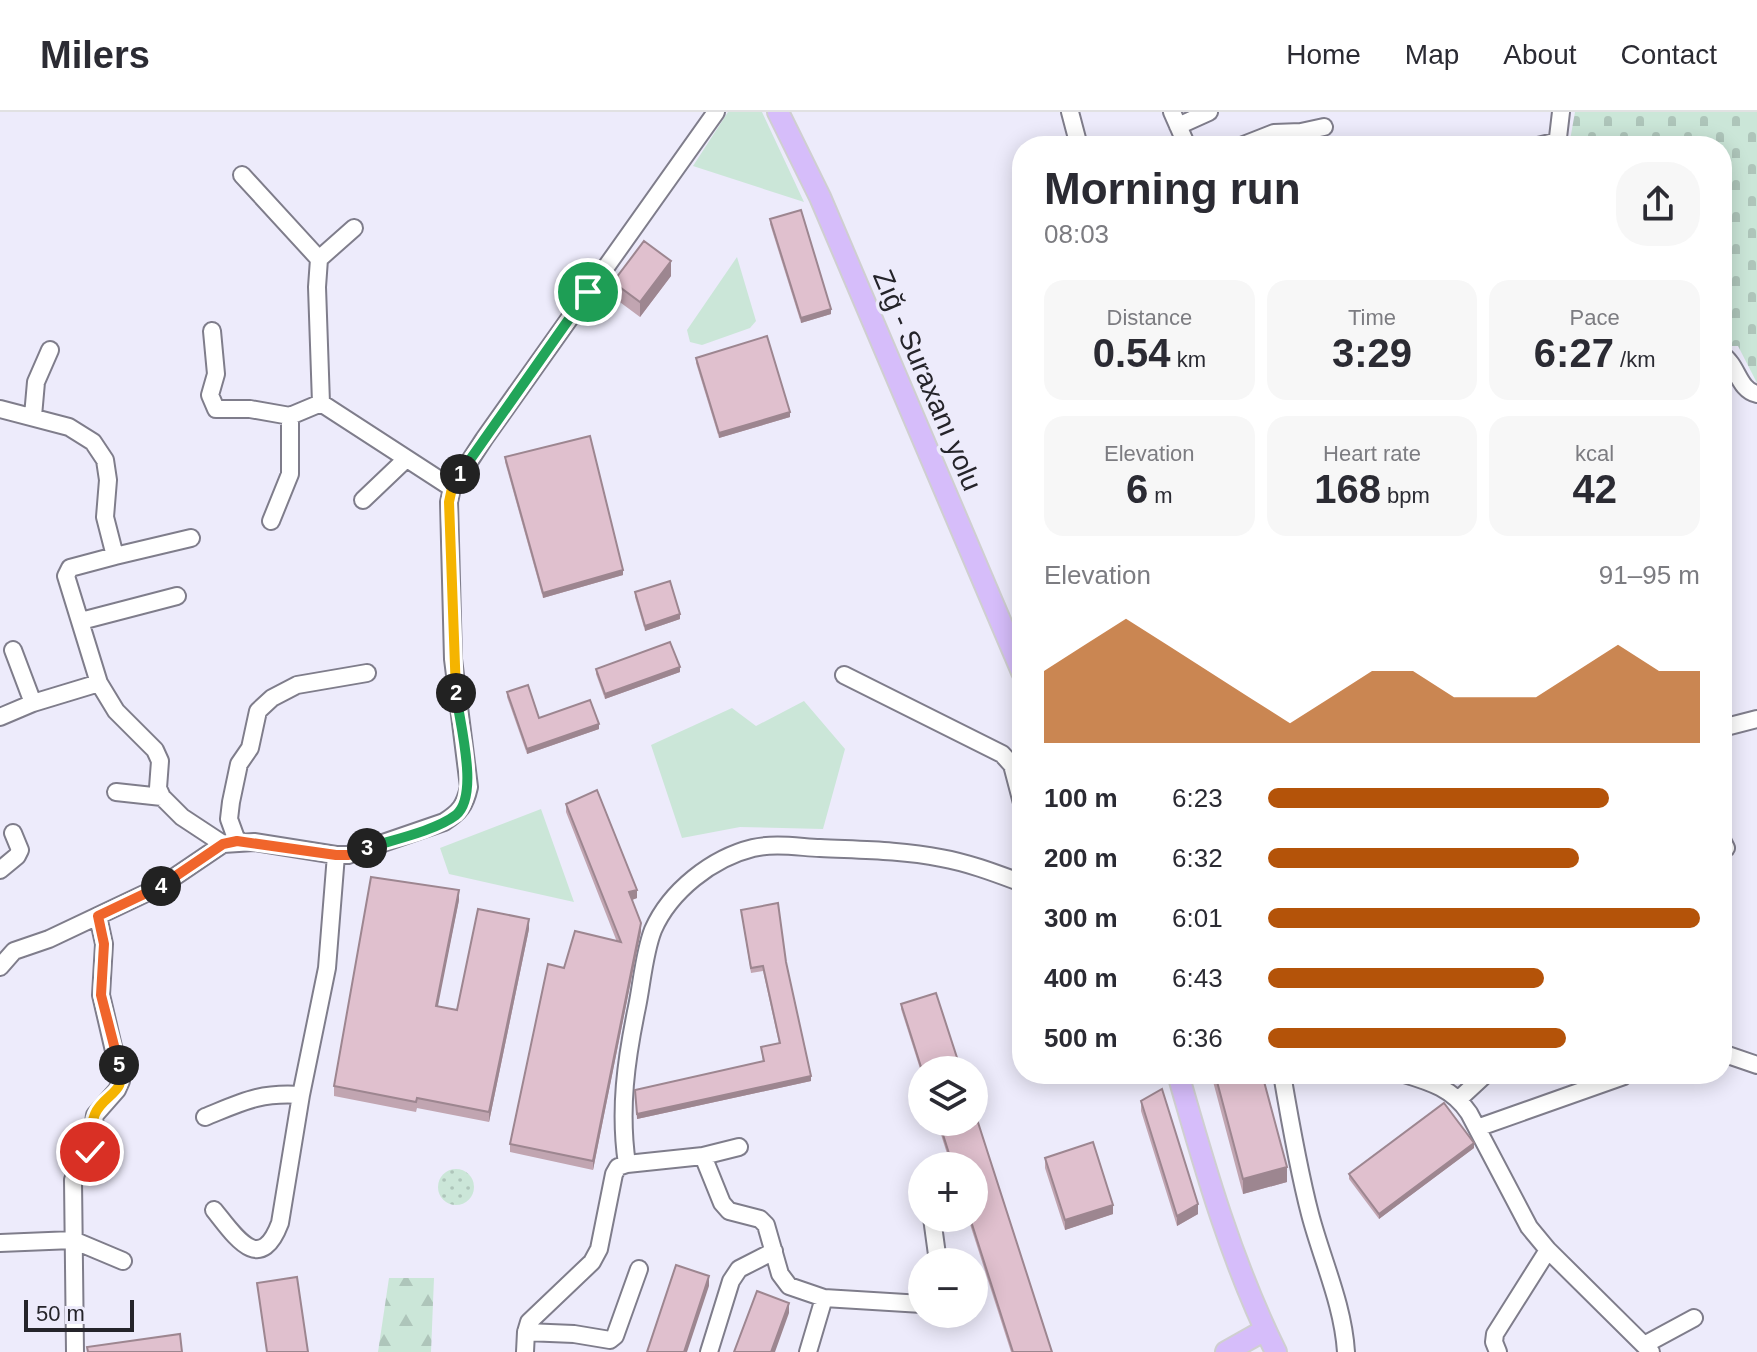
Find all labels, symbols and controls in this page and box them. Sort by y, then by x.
text: Milers [40,34,150,76]
text: Home [1286,39,1361,70]
text: Map [1405,39,1459,70]
text: About [1503,39,1577,70]
text: Contact [1621,39,1717,70]
button: share [1616,162,1700,246]
text: Morning run [1044,164,1301,213]
text: 08:03 [1044,219,1109,249]
pin [554,258,622,326]
street label: Zığ - Suraxanı yolu [867,265,988,495]
icon: arrive [566,270,610,314]
text: Distance [1107,305,1192,330]
text: Time [1348,305,1396,330]
text: Pace [1570,305,1620,330]
text: 0.54 [1093,331,1171,375]
text: 3:29 [1332,331,1412,375]
text: 6:27 [1534,331,1614,375]
text: km [1171,347,1206,372]
text: /km [1614,347,1655,372]
text: Elevation [1104,441,1195,466]
text: Heart rate [1323,441,1421,466]
text: kcal [1575,441,1614,466]
pin: 1 [440,454,480,494]
text: 1 [454,461,466,486]
text: 6 [1126,467,1148,511]
text: 168 [1314,467,1381,511]
text: 42 [1572,467,1617,511]
text: m [1148,483,1173,508]
text: bpm [1381,483,1430,508]
text: Elevation [1044,560,1151,590]
text: 91–95 m [1599,560,1700,590]
pin: 2 [436,673,476,713]
text: 2 [450,680,462,705]
text: 100 m [1044,783,1118,813]
text: 6:23 [1172,783,1223,813]
pin: 3 [347,828,387,868]
text: 3 [361,835,373,860]
text: 200 m [1044,843,1118,873]
text: 6:32 [1172,843,1223,873]
pin: 4 [141,866,181,906]
text: 4 [155,873,167,898]
text: 300 m [1044,903,1118,933]
text: 6:01 [1172,903,1223,933]
text: 400 m [1044,963,1118,993]
text: 6:43 [1172,963,1223,993]
text: 500 m [1044,1023,1118,1053]
text: 6:36 [1172,1023,1223,1053]
pin: 5 [99,1045,139,1085]
text: 5 [113,1052,125,1077]
map controls [908,1056,988,1328]
button: layers [908,1056,988,1136]
pin [56,1118,124,1186]
icon: check [68,1130,112,1174]
button: + [908,1152,988,1232]
button: − [908,1248,988,1328]
scale bar [24,1296,134,1332]
text: 50 m [36,1301,85,1326]

